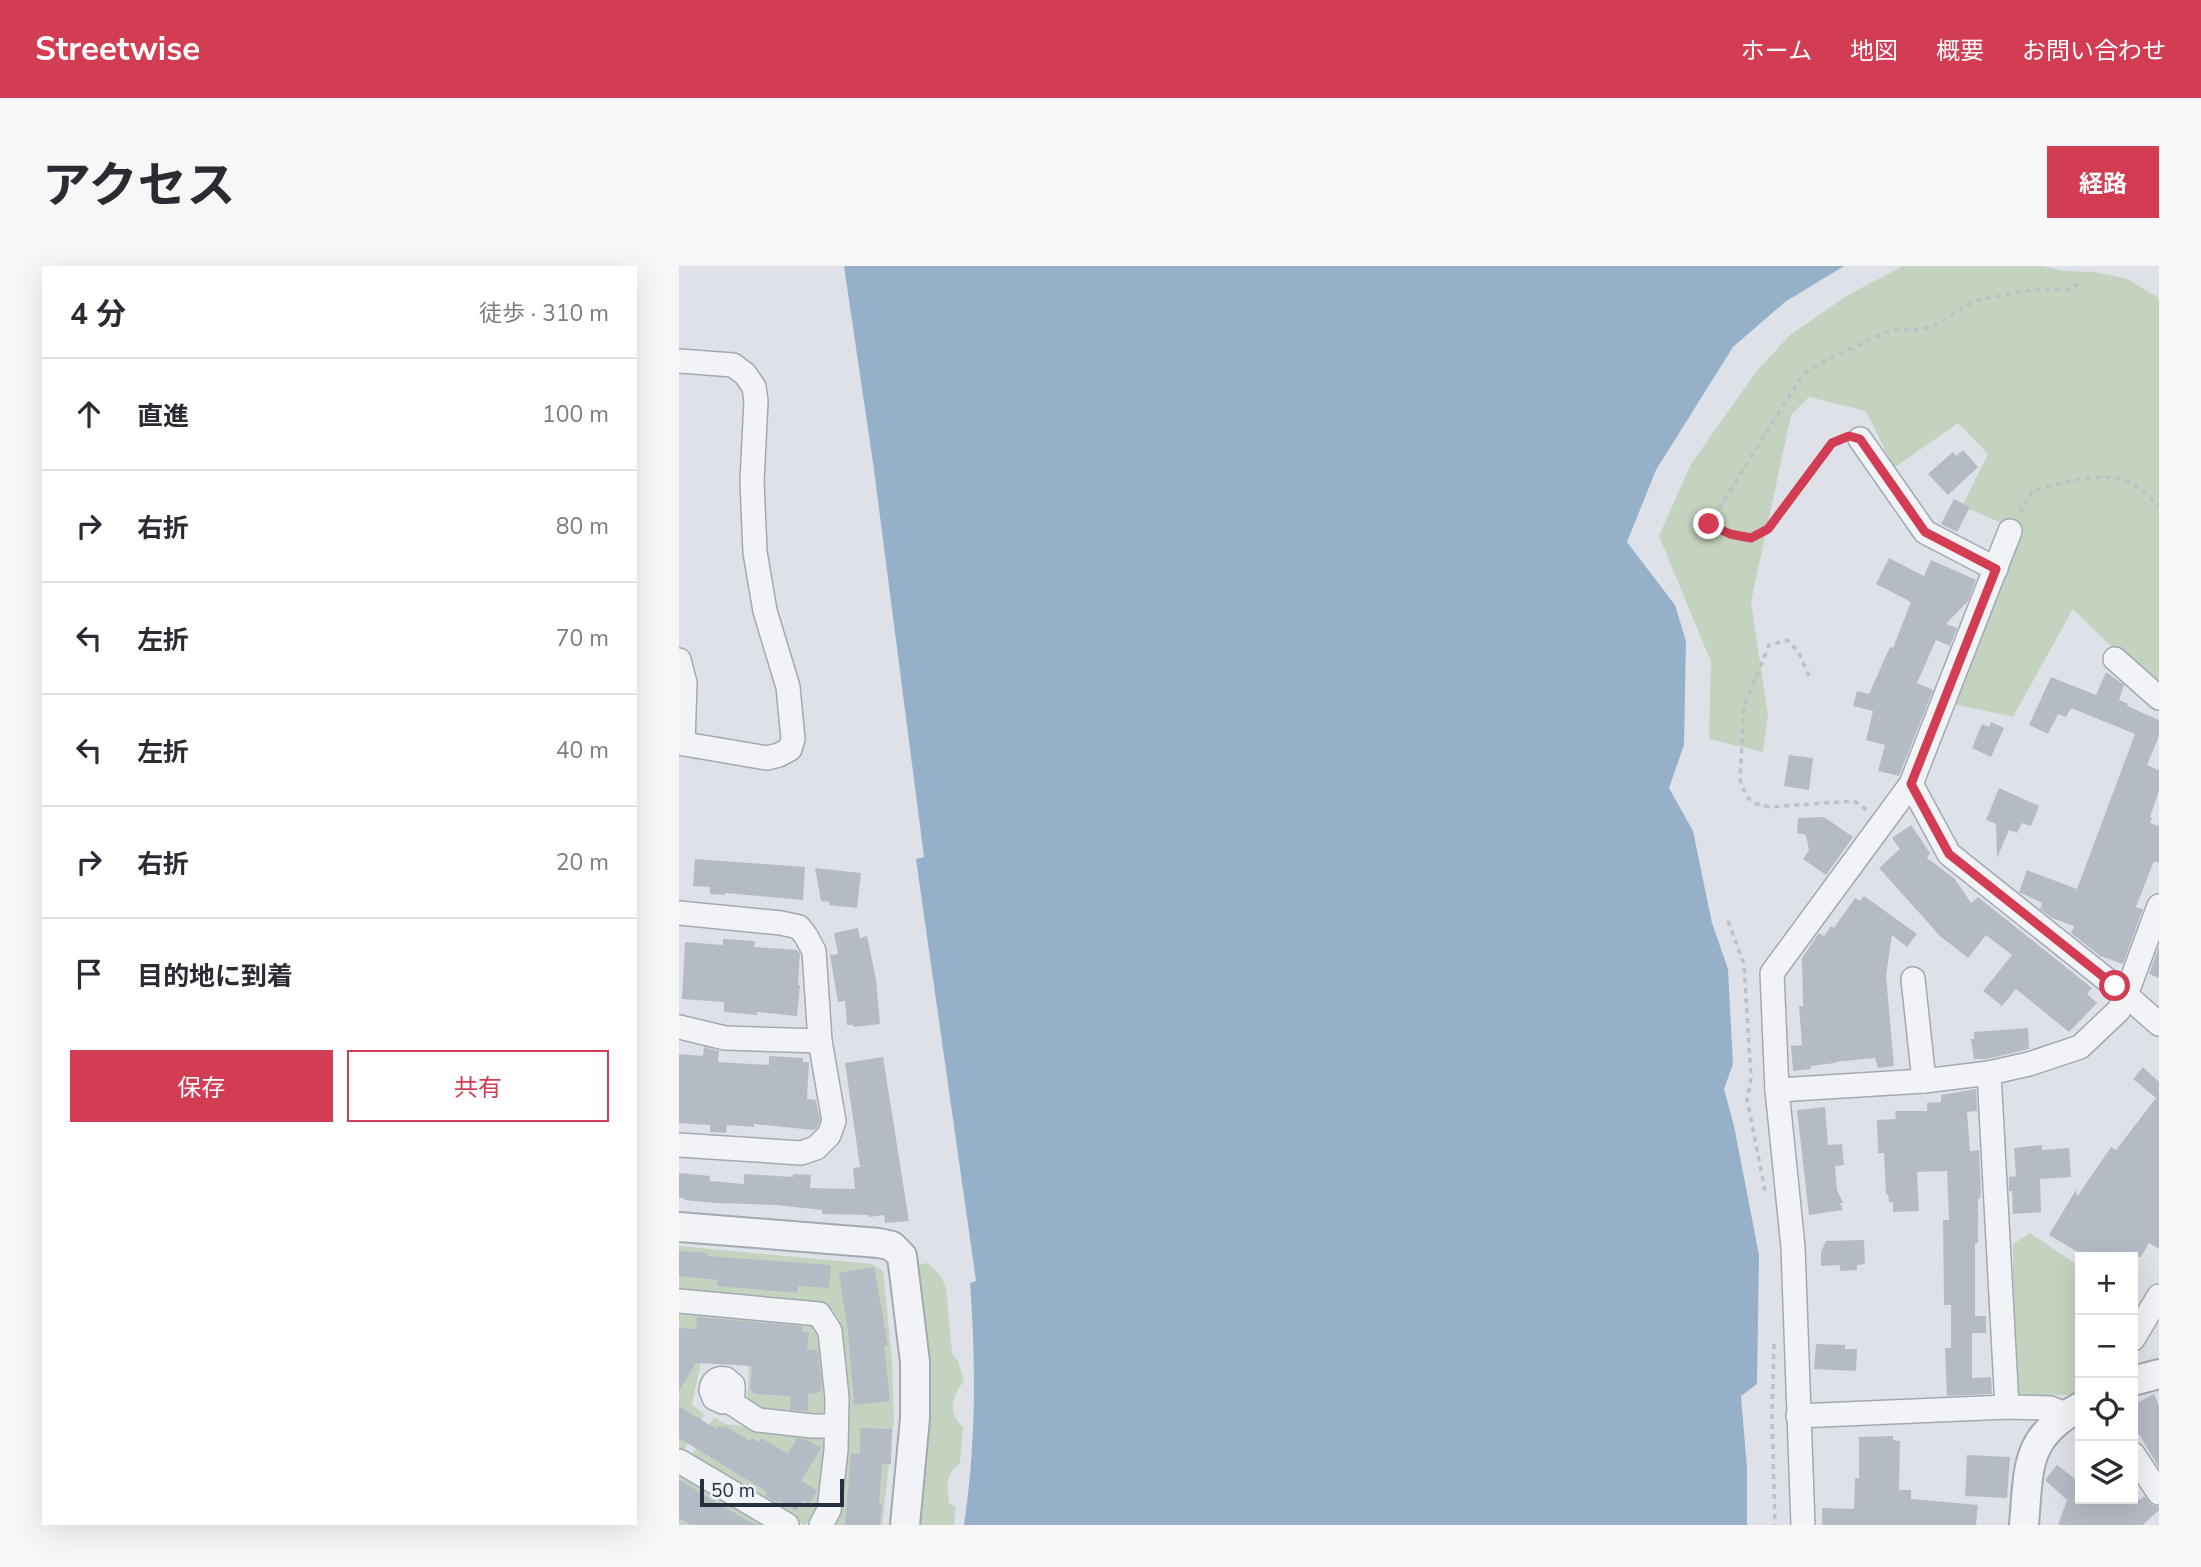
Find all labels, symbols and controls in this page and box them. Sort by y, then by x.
text: Streetwise [35,27,200,72]
text: ホーム [1741,35,1812,67]
text: 地図 [1850,35,1898,67]
text: 概要 [1936,35,1984,67]
text: お問い合わせ [2022,35,2166,67]
button: 経路 [2047,146,2159,218]
text: アクセス [42,152,236,219]
text: 4 分 [70,294,126,335]
text: 徒歩 · 310 m [479,298,609,329]
icon: ahead [70,395,108,433]
text: 直進 [137,399,189,434]
text: 100 m [542,399,609,430]
icon: right [70,507,108,545]
route end [1693,508,1724,539]
text: 右折 [137,511,189,546]
text: 80 m [556,511,609,542]
icon: left [70,619,108,657]
text: 左折 [137,623,189,658]
text: 70 m [556,623,609,654]
icon: left [70,731,108,769]
text: 左折 [137,735,189,770]
text: 40 m [556,735,609,766]
icon: right [70,843,108,881]
text: 右折 [137,847,189,882]
text: 20 m [556,847,609,878]
icon: arrive [70,955,108,993]
text: 目的地に到着 [137,959,293,994]
route start [2099,970,2130,1001]
button: 保存 [70,1050,333,1122]
button: 共有 [347,1050,609,1122]
map controls [2075,1252,2138,1504]
button: + [2075,1252,2138,1315]
button: − [2075,1315,2138,1378]
button: locate [2075,1378,2138,1441]
button: layers [2075,1441,2138,1504]
scale bar [700,1476,843,1508]
text: 50 m [711,1478,755,1504]

